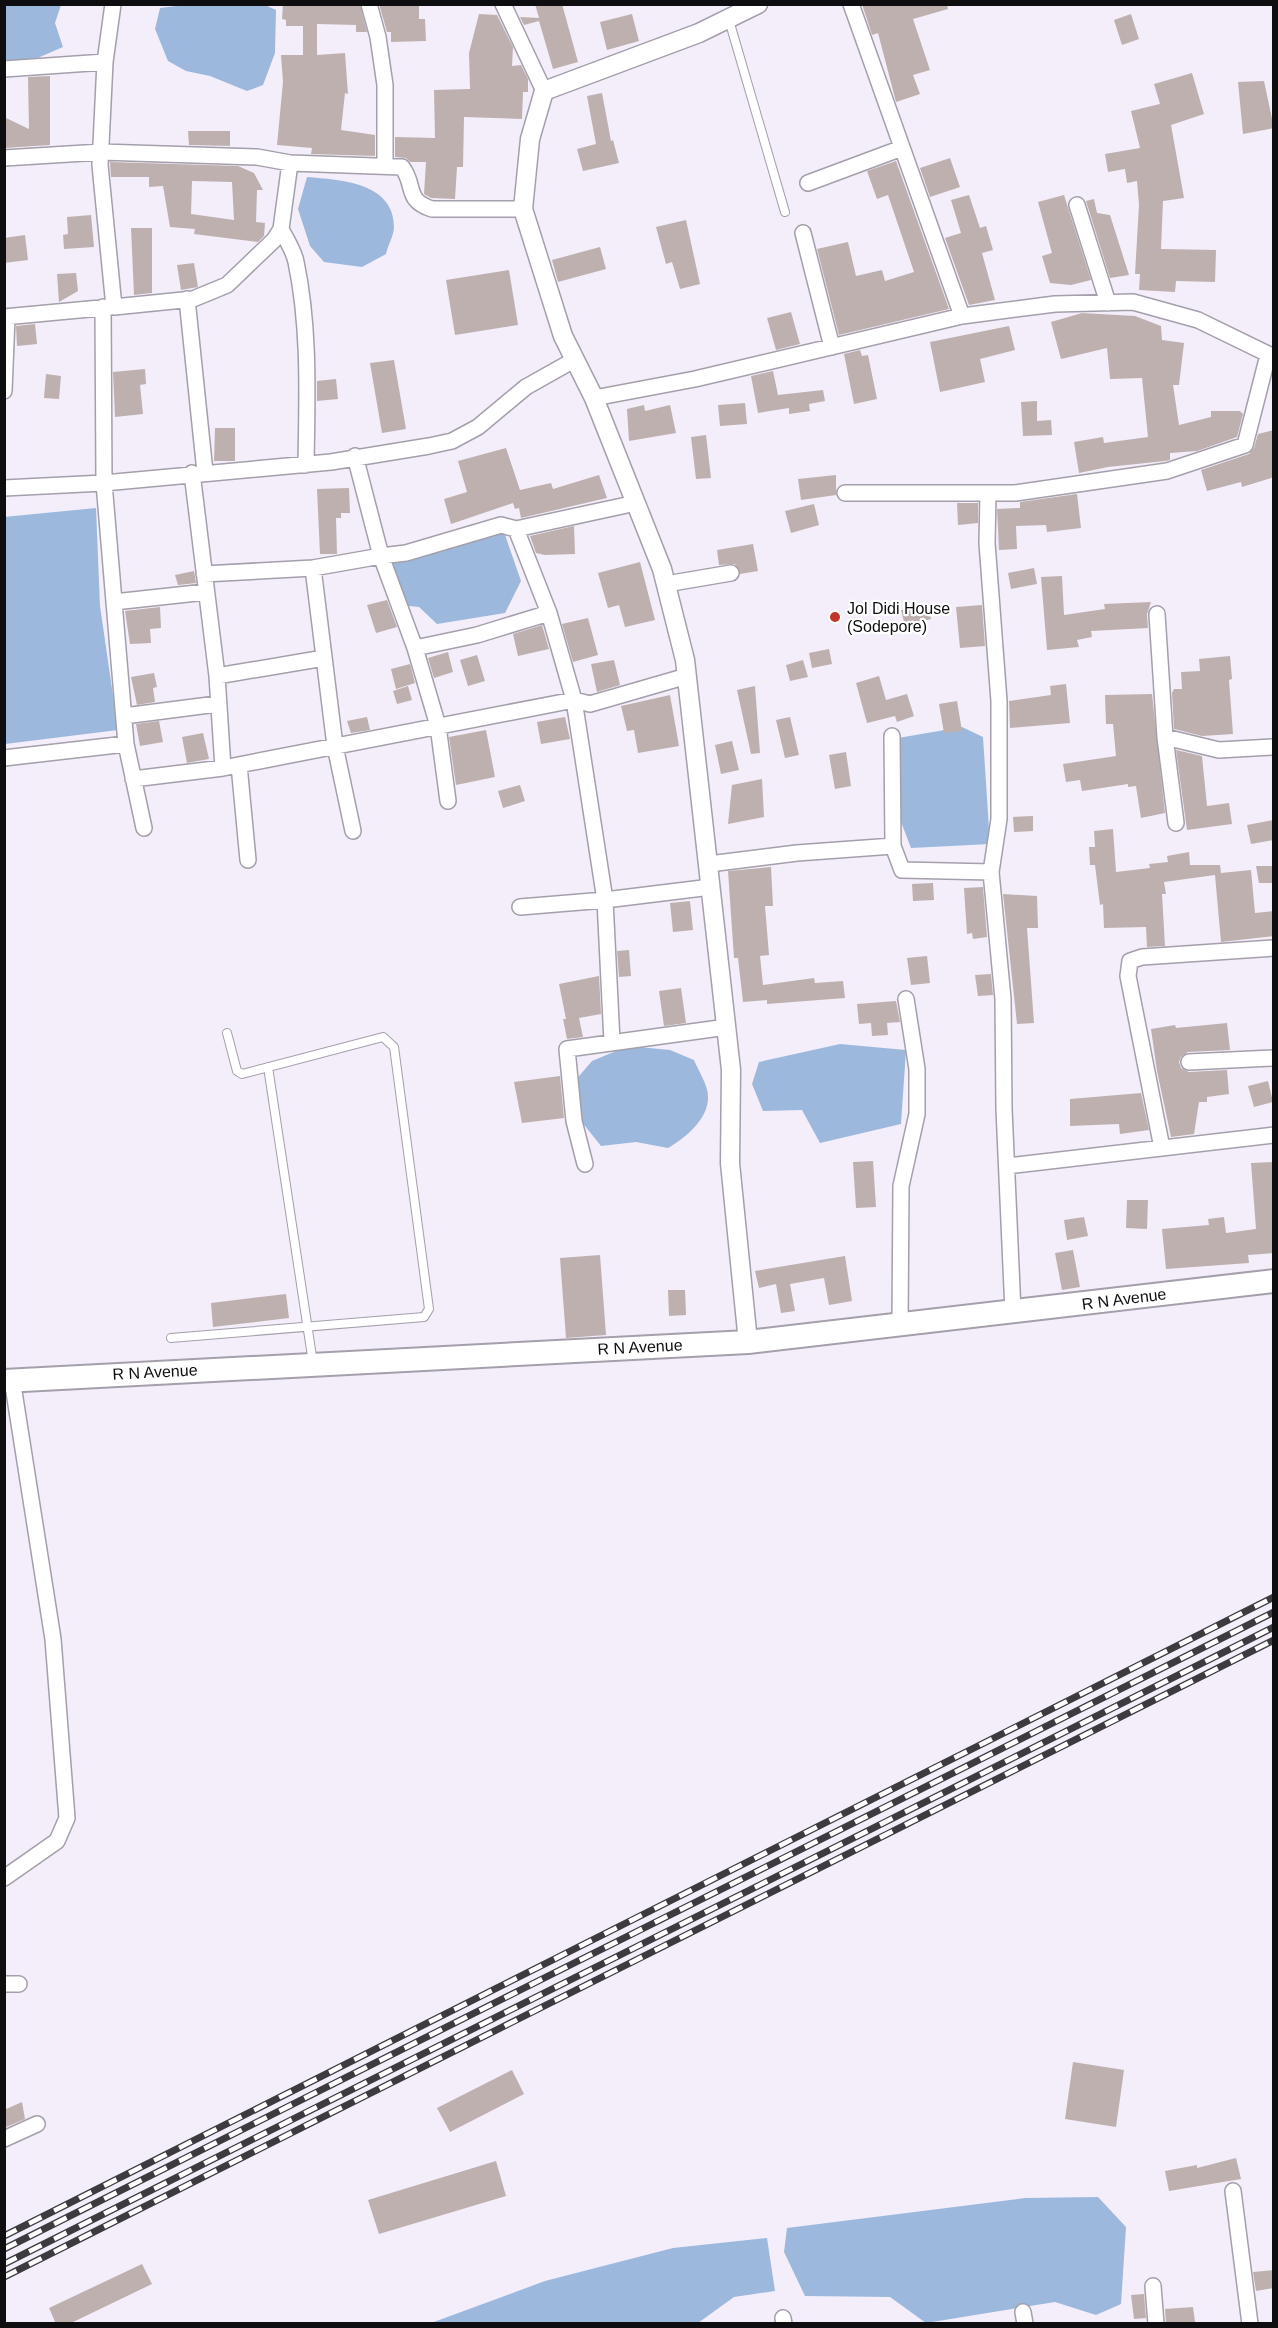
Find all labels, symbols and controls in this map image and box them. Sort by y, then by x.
place label: Jol Didi House (Sodepore) [847,600,950,635]
marker: Jol Didi House (Sodepore) [828,610,842,624]
street label: R N Avenue [1081,1285,1167,1313]
street label: R N Avenue [597,1336,683,1358]
street label: R N Avenue [112,1361,198,1383]

